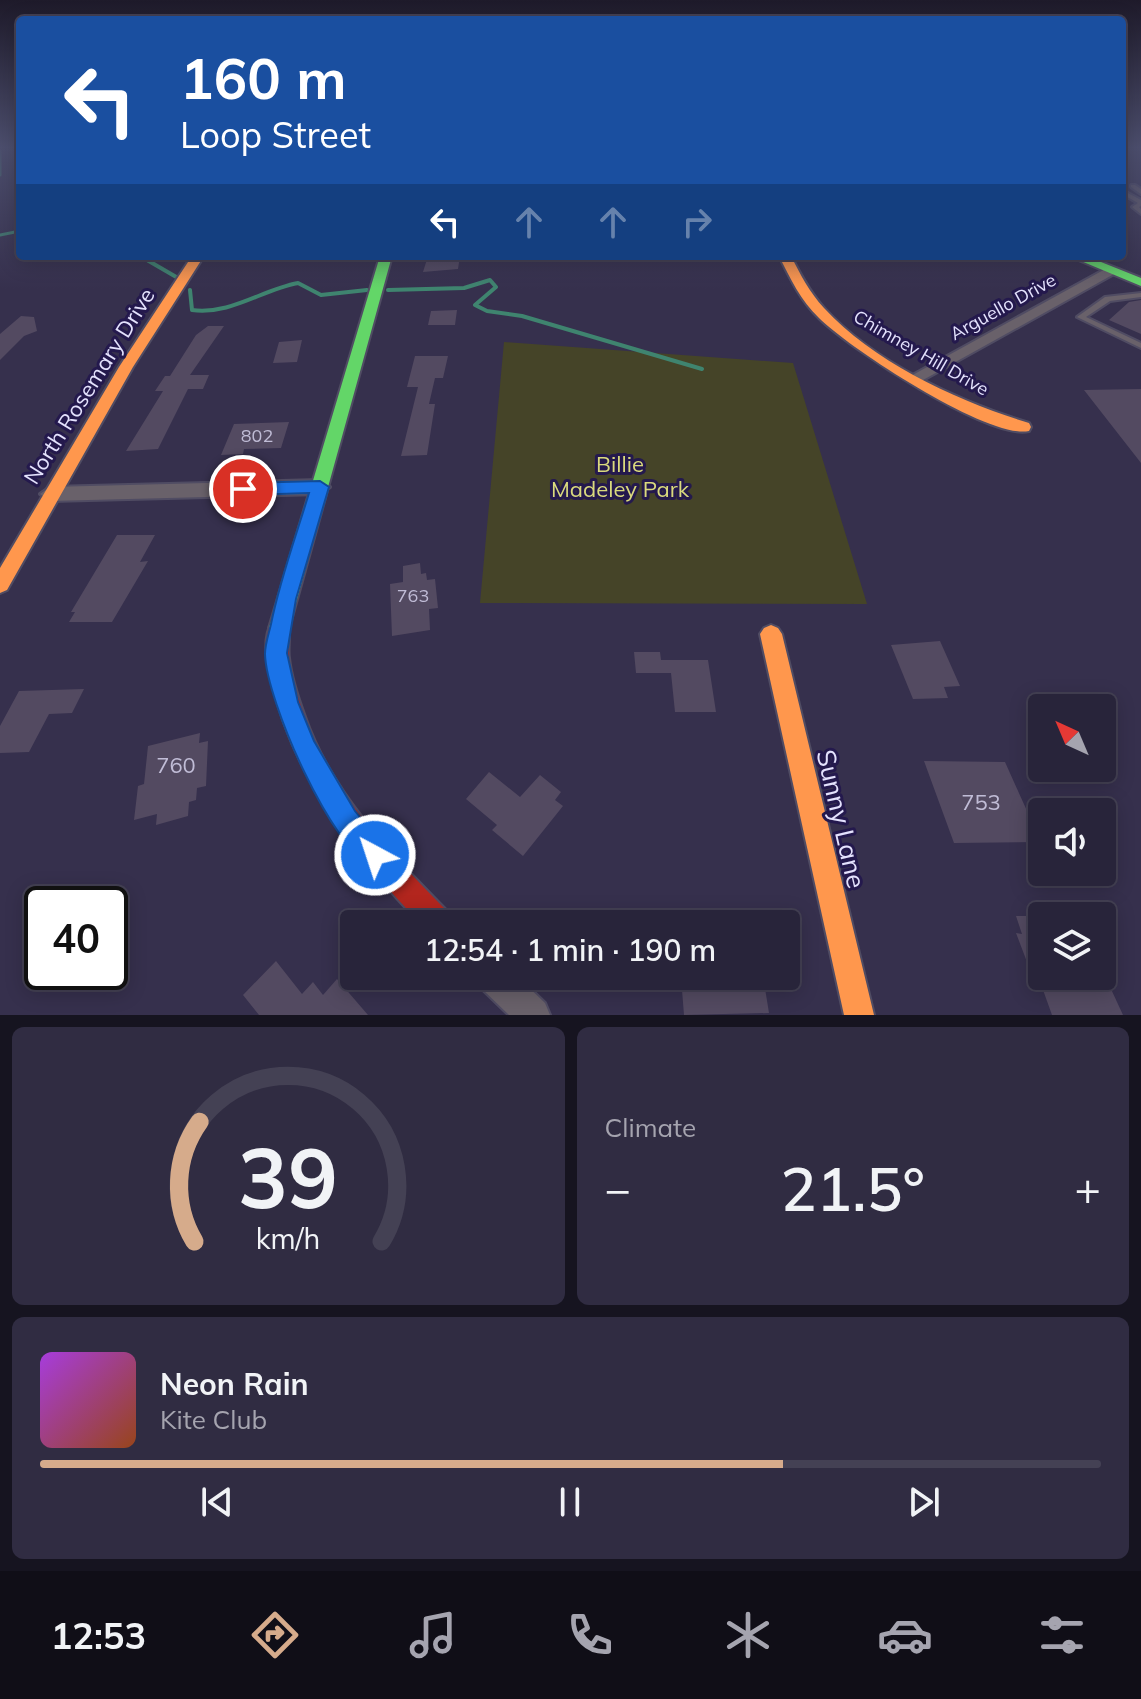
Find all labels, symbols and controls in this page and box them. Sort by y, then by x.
text: 160 m [180,43,347,113]
icon: left [48,48,152,152]
text: Loop Street [180,112,371,157]
icon: left [423,200,467,244]
icon: ahead [507,200,551,244]
icon: ahead [591,200,635,244]
icon: right [675,200,719,244]
street label: Arguello Drive [946,268,1060,345]
street label: North Rosemary Drive [17,283,161,489]
street label: Chimney Hill Drive [850,305,993,401]
house number: 802 [241,424,273,447]
park label: Billie Madeley Park [551,450,690,503]
pin [209,455,277,523]
icon: arrive [221,467,265,511]
house number: 763 [397,584,429,607]
north arrow [1028,694,1116,782]
map controls [1028,694,1116,990]
street label: Sunny Lane [810,746,873,891]
house number: 760 [156,751,196,779]
house number: 753 [961,788,1001,816]
button: sound [1028,798,1116,886]
position arrow [333,813,417,897]
speed limit sign: 40 [24,886,128,990]
button: layers [1028,902,1116,990]
text: 12:54 · 1 min · 190 m [424,931,716,969]
text: Climate [605,1111,696,1144]
text: 39 [238,1124,338,1229]
text: 21.5° [780,1151,925,1226]
text: − [605,1161,631,1216]
text: + [1075,1161,1101,1216]
text: km/h [256,1220,321,1256]
text: Neon Rain [160,1365,309,1403]
text: Kite Club [160,1403,267,1436]
icon: previous [195,1480,239,1524]
icon: pause [548,1480,592,1524]
icon: next [902,1480,946,1524]
icon: directions [247,1607,303,1663]
icon: music [405,1607,461,1663]
icon: phone [562,1607,618,1663]
icon: climate [720,1607,776,1663]
icon: car [877,1607,933,1663]
icon: filters [1034,1607,1090,1663]
text: 12:53 [51,1613,146,1658]

